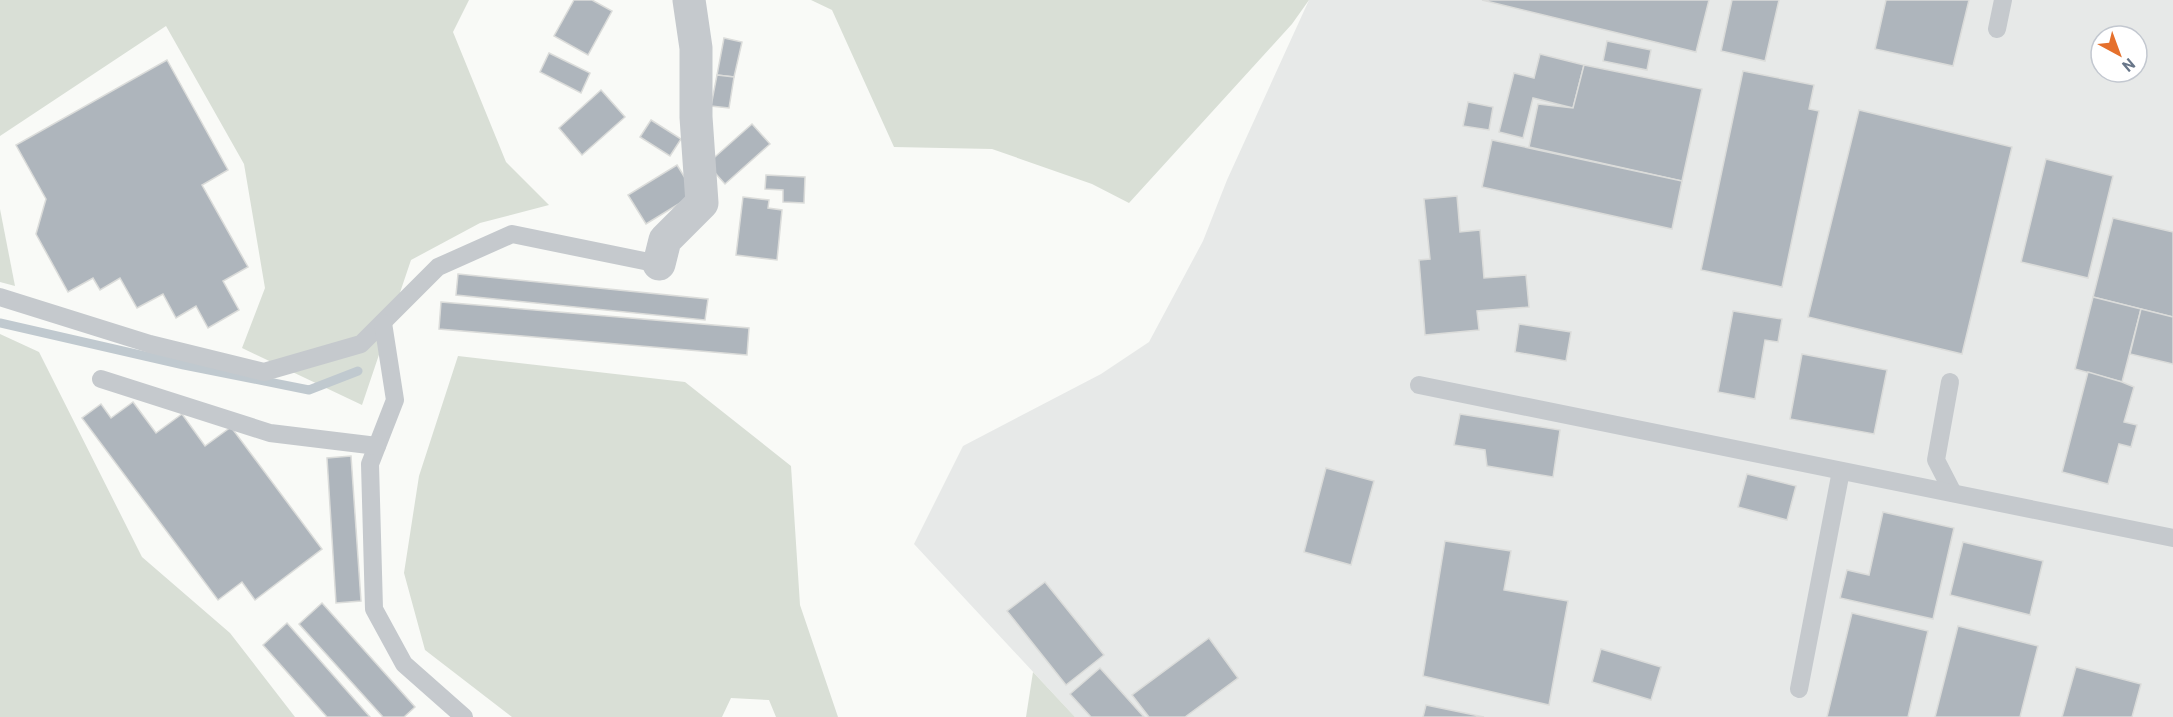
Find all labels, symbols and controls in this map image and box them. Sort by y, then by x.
north arrow [2089,24,2149,84]
text: N [2119,55,2139,76]

